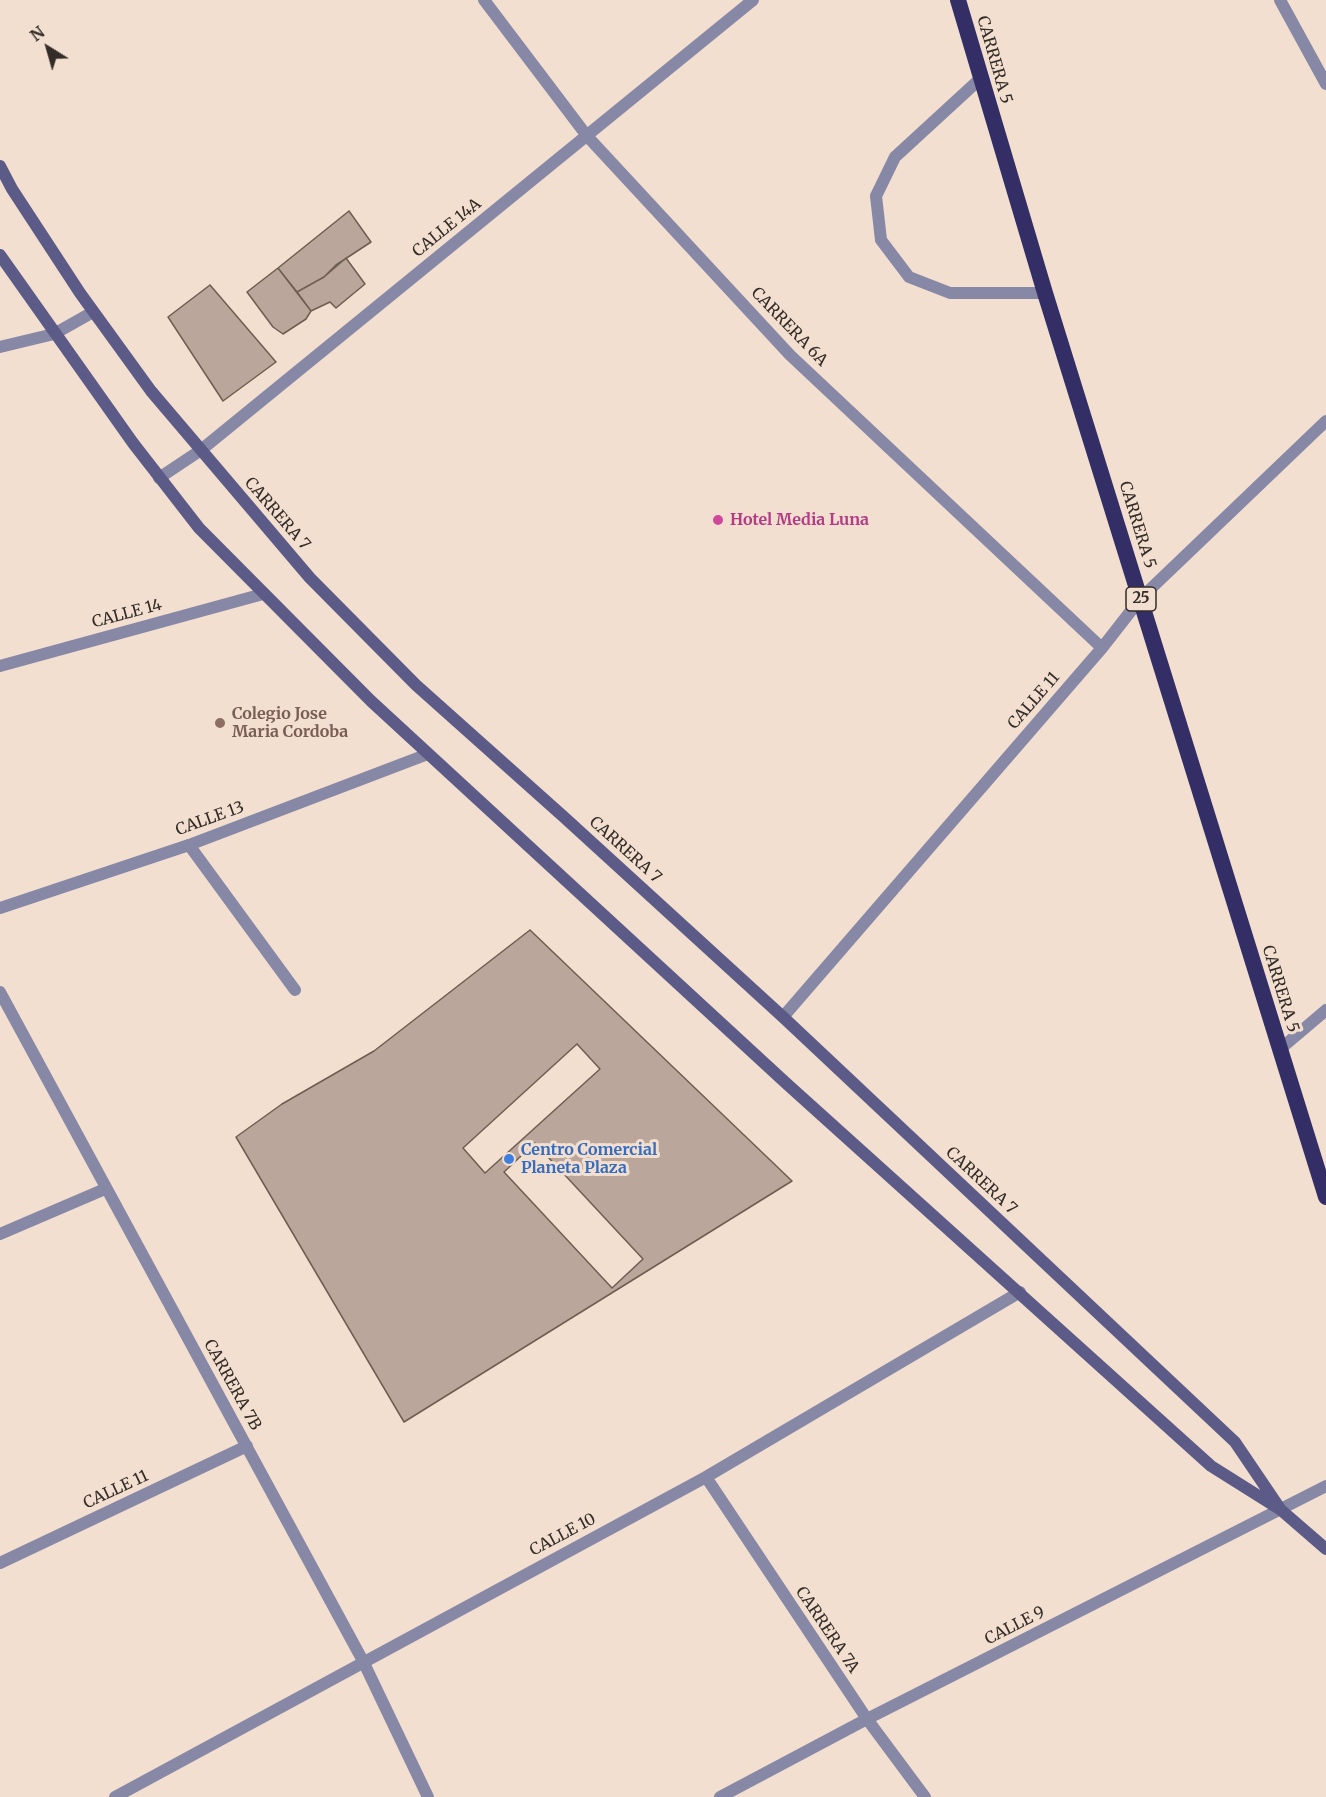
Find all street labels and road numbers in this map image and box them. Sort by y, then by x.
street label: CARRERA 5 [972,14,1016,106]
street label: CALLE 14A [409,195,485,261]
street label: CARRERA 6A [747,284,831,370]
street label: CARRERA 7 [240,474,314,554]
street label: CARRERA 5 [1115,479,1159,571]
road number: 25 [1126,587,1156,611]
street label: CALLE 14 [90,595,164,633]
street label: CALLE 11 [1004,669,1064,733]
street label: CALLE 13 [173,798,247,840]
street label: CARRERA 7 [585,813,665,887]
street label: CARRERA 5 [1258,943,1302,1035]
street label: CARRERA 7 [942,1143,1020,1219]
street label: CARRERA 7B [199,1336,265,1434]
street label: CALLE 11 [81,1467,151,1513]
street label: CALLE 10 [527,1510,599,1560]
street label: CARRERA 7A [791,1583,863,1677]
street label: CALLE 9 [982,1603,1048,1649]

